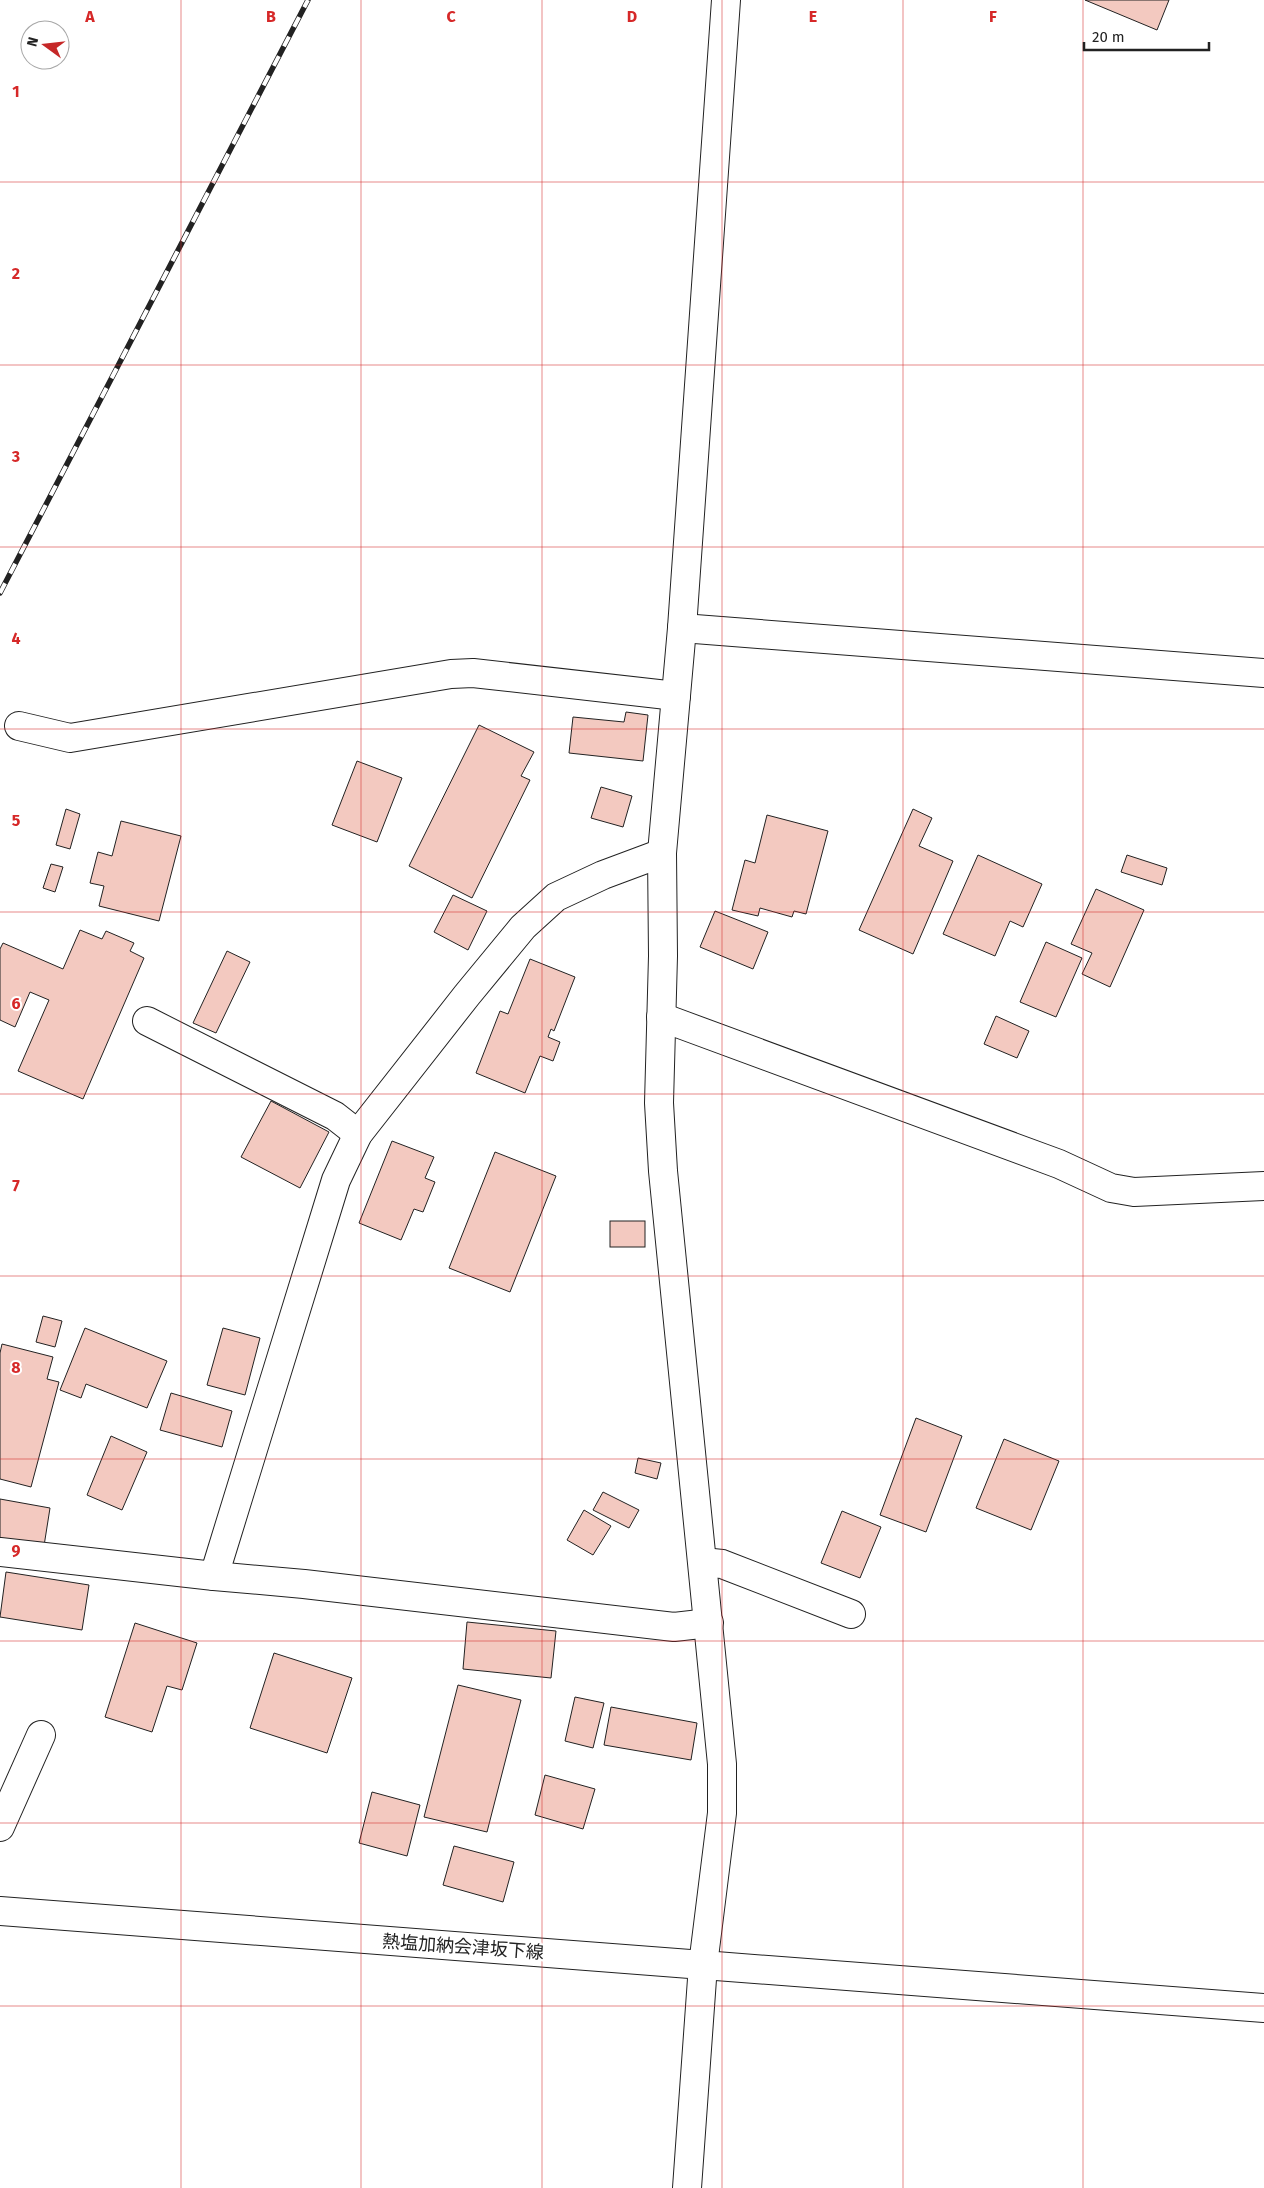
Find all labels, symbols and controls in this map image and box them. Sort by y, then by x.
text: A [84,7,95,26]
text: B [266,7,276,26]
text: C [446,7,456,26]
text: D [627,7,637,26]
text: E [809,7,817,26]
text: F [989,7,997,26]
north arrow [20,20,70,70]
scale bar [1084,20,1209,52]
text: 20 m [1092,28,1125,46]
text: N [24,35,42,48]
text: 1 [12,82,20,101]
text: 2 [12,264,20,283]
text: 3 [11,447,20,466]
text: 4 [11,629,21,648]
text: 5 [12,811,21,830]
text: 6 [11,994,21,1013]
text: 7 [12,1176,20,1195]
text: 8 [11,1358,21,1377]
text: 9 [12,1541,21,1560]
street label: 熱塩加納会津坂下線 [381,1930,545,1964]

